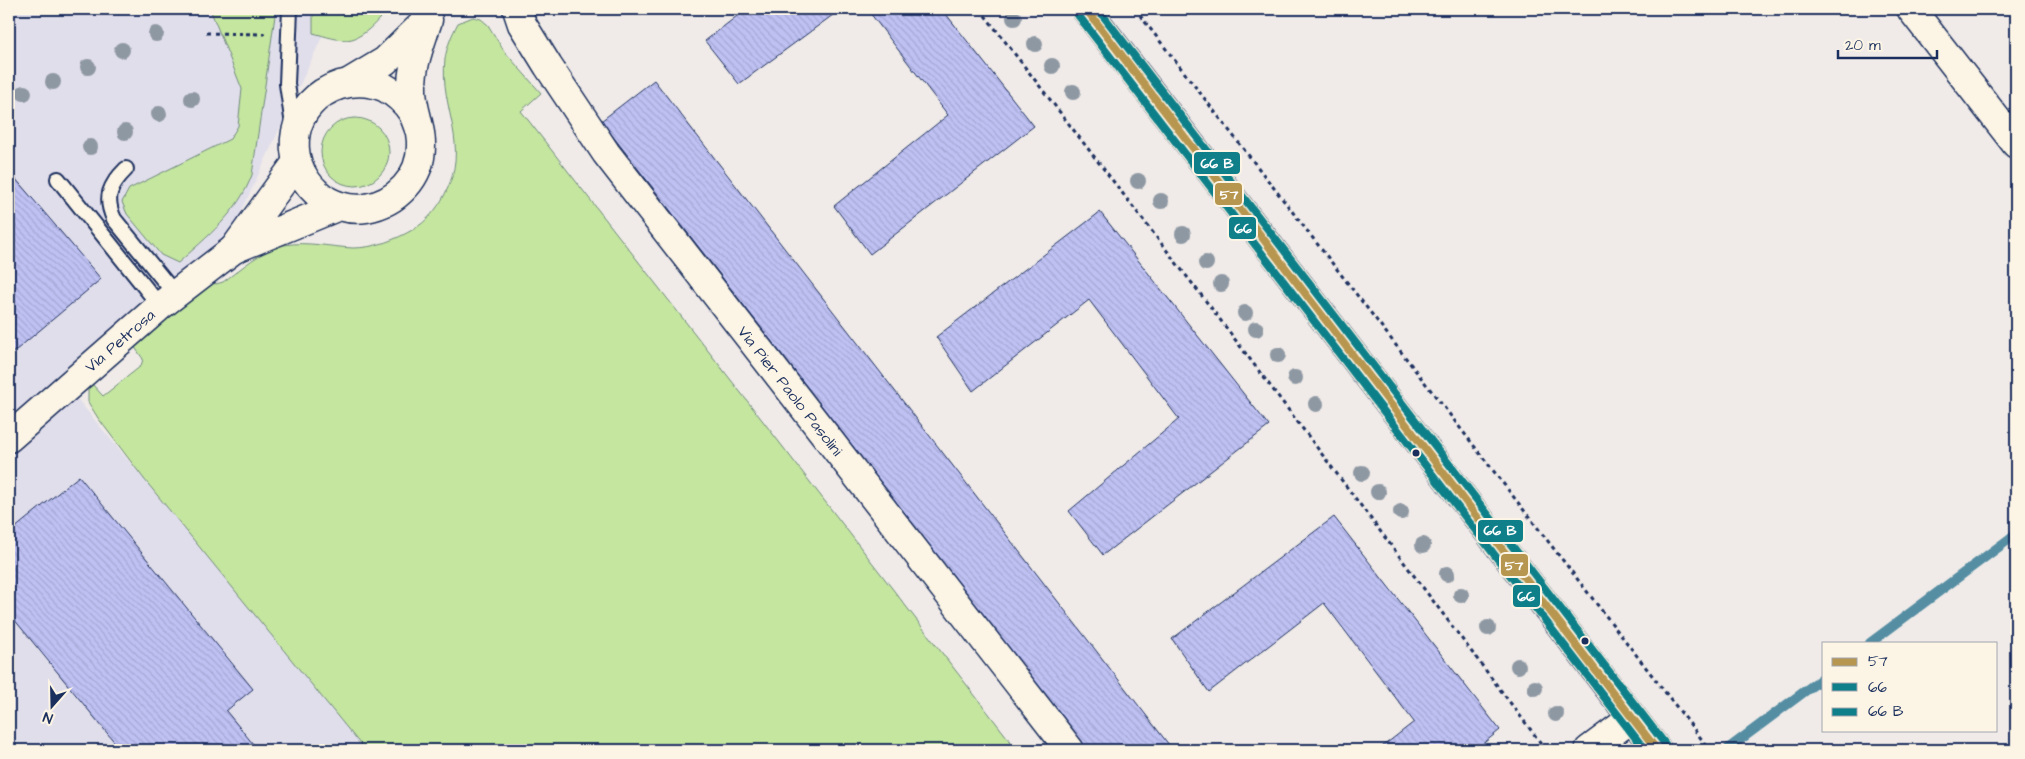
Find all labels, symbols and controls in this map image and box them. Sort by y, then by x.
scale bar [1838,28,1936,60]
text: 20 m [1845,35,1881,56]
line badge: 66 B [1193,151,1241,175]
text: 66 B [1200,154,1234,174]
line badge: 57 [1214,182,1243,206]
text: 57 [1220,185,1239,205]
line badge: 66 [1228,216,1257,240]
text: 66 [1234,219,1252,239]
street label: Via Petrosa [80,304,160,378]
street label: Via Pier Paolo Pasolini [732,321,848,461]
unlabelled marker [1411,448,1421,458]
line badge: 66 B [1477,519,1524,543]
text: 66 B [1483,521,1517,541]
line badge: 57 [1500,553,1529,577]
text: 57 [1505,556,1524,576]
line badge: 66 [1512,584,1541,608]
text: 66 [1517,587,1535,607]
unlabelled marker [1580,636,1590,646]
legend [1822,642,1998,732]
text: 57 [1868,651,1888,672]
text: 66 [1868,677,1887,698]
north arrow [28,682,78,732]
text: 66 B [1868,701,1904,722]
text: N [40,706,55,728]

